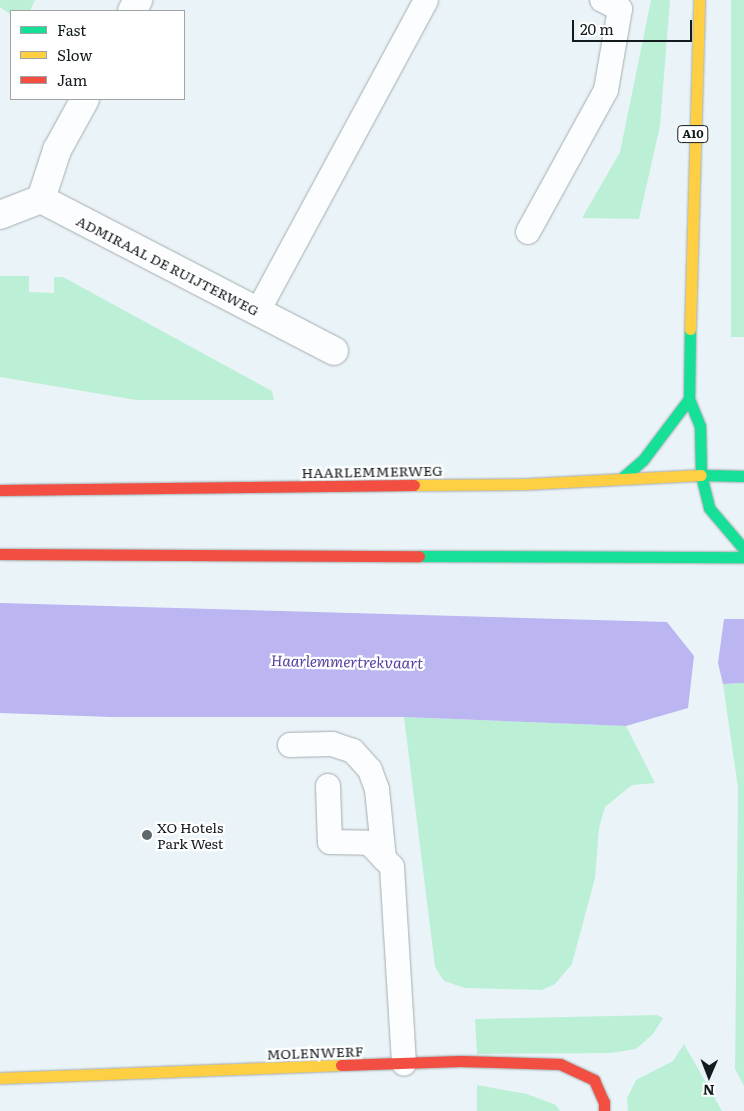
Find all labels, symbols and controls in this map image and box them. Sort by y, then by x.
legend [10,10,185,100]
scale bar [574,10,694,42]
text: 20 m [580,17,614,40]
text: Fast [57,18,86,41]
text: Slow [57,43,92,66]
text: Jam [57,68,87,91]
road number: A10 [677,125,709,144]
street label: ADMIRAAL DE RUIJTERWEG [74,212,262,318]
street label: HAARLEMMERWEG [301,461,443,481]
water label: Haarlemmertrekvaart [271,651,423,671]
place label: XO Hotels Park West [157,819,223,852]
marker: XO Hotels Park West [141,829,153,841]
street label: MOLENWERF [266,1042,364,1062]
north arrow [684,1051,734,1101]
text: N [703,1081,715,1101]

